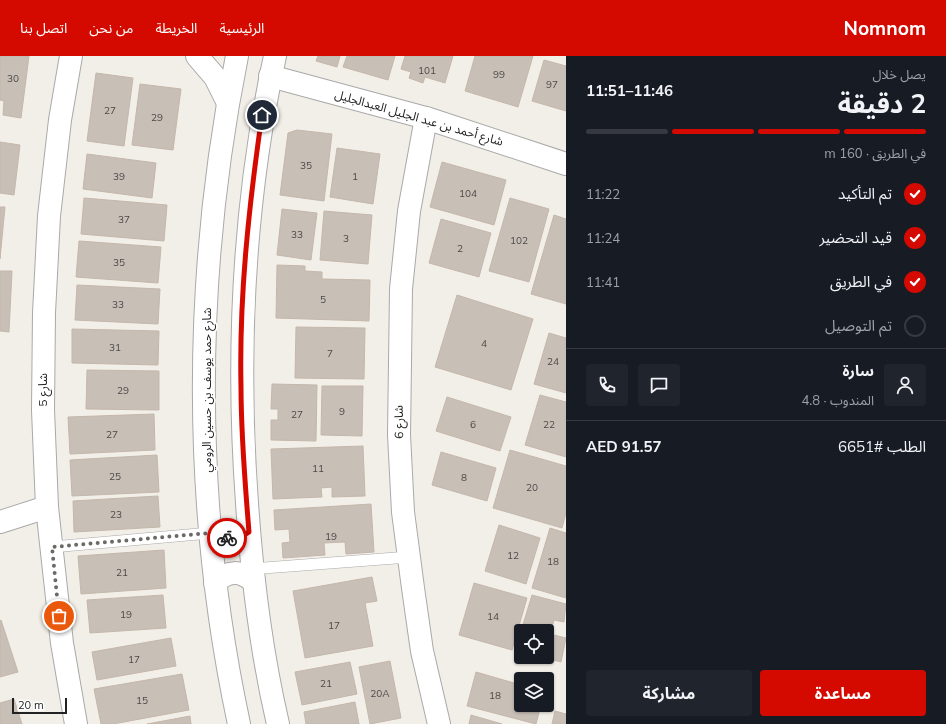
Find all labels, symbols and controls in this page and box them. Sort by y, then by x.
text: Nomnom [844,16,926,40]
text: اتصل بنا [20,19,67,37]
text: من نحن [89,19,133,37]
text: الخريطة [155,19,197,37]
text: الرئيسية [219,19,264,37]
house number: 101 [418,64,436,77]
text: يصل خلال [872,66,926,82]
house number: 99 [493,68,505,81]
house number: 30 [7,72,19,85]
house number: 97 [546,78,558,91]
text: 11:46–11:51 [586,81,673,100]
street label: شارع أحمد بن عبد الجليل العبدالجليل [333,86,505,151]
text: 2 دقيقة [838,87,926,120]
pin [245,98,279,132]
house number: 27 [104,104,116,117]
icon: home [251,104,273,126]
house number: 29 [151,111,163,124]
text: في الطريق · 160 m [824,145,926,161]
house number: 35 [300,159,312,172]
house number: 39 [113,170,125,183]
house number: 1 [352,170,358,183]
icon: check [904,183,926,205]
text: تم التأكيد [838,184,892,203]
text: 11:22 [586,186,620,202]
house number: 104 [459,187,477,200]
house number: 37 [118,213,130,226]
icon: check [904,227,926,249]
house number: 33 [291,228,303,241]
text: قيد التحضير [819,228,892,247]
text: 11:24 [586,230,620,246]
house number: 3 [343,232,349,245]
house number: 102 [510,234,528,247]
house number: 2 [457,242,463,255]
house number: 35 [113,256,125,269]
icon: check [904,271,926,293]
text: في الطريق [830,272,892,291]
text: 11:41 [586,274,620,290]
house number: 5 [320,293,326,306]
house number: 33 [112,298,124,311]
street label: شارع حمد يوسف بن حسين الرومي [199,308,217,473]
text: تم التوصيل [825,316,892,335]
house number: 4 [481,337,487,350]
house number: 31 [109,341,121,354]
house number: 7 [327,347,333,360]
house number: 24 [547,355,559,368]
text: سارة [842,361,874,380]
button: phone [586,364,628,406]
button: chat [638,364,680,406]
button: person [884,364,926,406]
street label: شارع 5 [35,373,52,407]
house number: 29 [117,384,129,397]
text: المندوب · 4.8 [802,392,874,408]
house number: 9 [339,405,345,418]
street label: شارع 6 [391,405,408,439]
house number: 27 [291,408,303,421]
house number: 6 [470,418,476,431]
house number: 22 [543,418,555,431]
house number: 27 [106,428,118,441]
text: AED 91.57 [586,437,661,456]
text: الطلب #6651 [838,437,926,456]
house number: 11 [312,462,324,475]
house number: 25 [109,470,121,483]
house number: 8 [461,471,467,484]
house number: 20 [526,481,538,494]
house number: 23 [110,508,122,521]
courier [207,518,247,558]
icon: bike [216,527,238,549]
house number: 19 [325,530,337,543]
house number: 12 [507,549,519,562]
house number: 18 [547,555,559,568]
house number: 21 [116,566,128,579]
pin [42,599,76,633]
icon: bag [48,605,70,627]
house number: 19 [120,608,132,621]
house number: 14 [487,610,499,623]
house number: 17 [328,619,340,632]
map controls [514,624,554,712]
button: locate [514,624,554,664]
house number: 17 [128,653,140,666]
button: مشاركة [586,670,752,716]
button: مساعدة [760,670,926,716]
button: layers [514,672,554,712]
house number: 21 [320,677,332,690]
house number: 20A [370,687,390,700]
house number: 18 [489,689,501,702]
house number: 15 [136,694,148,707]
scale bar [12,696,67,715]
text: 20 m [18,698,44,712]

